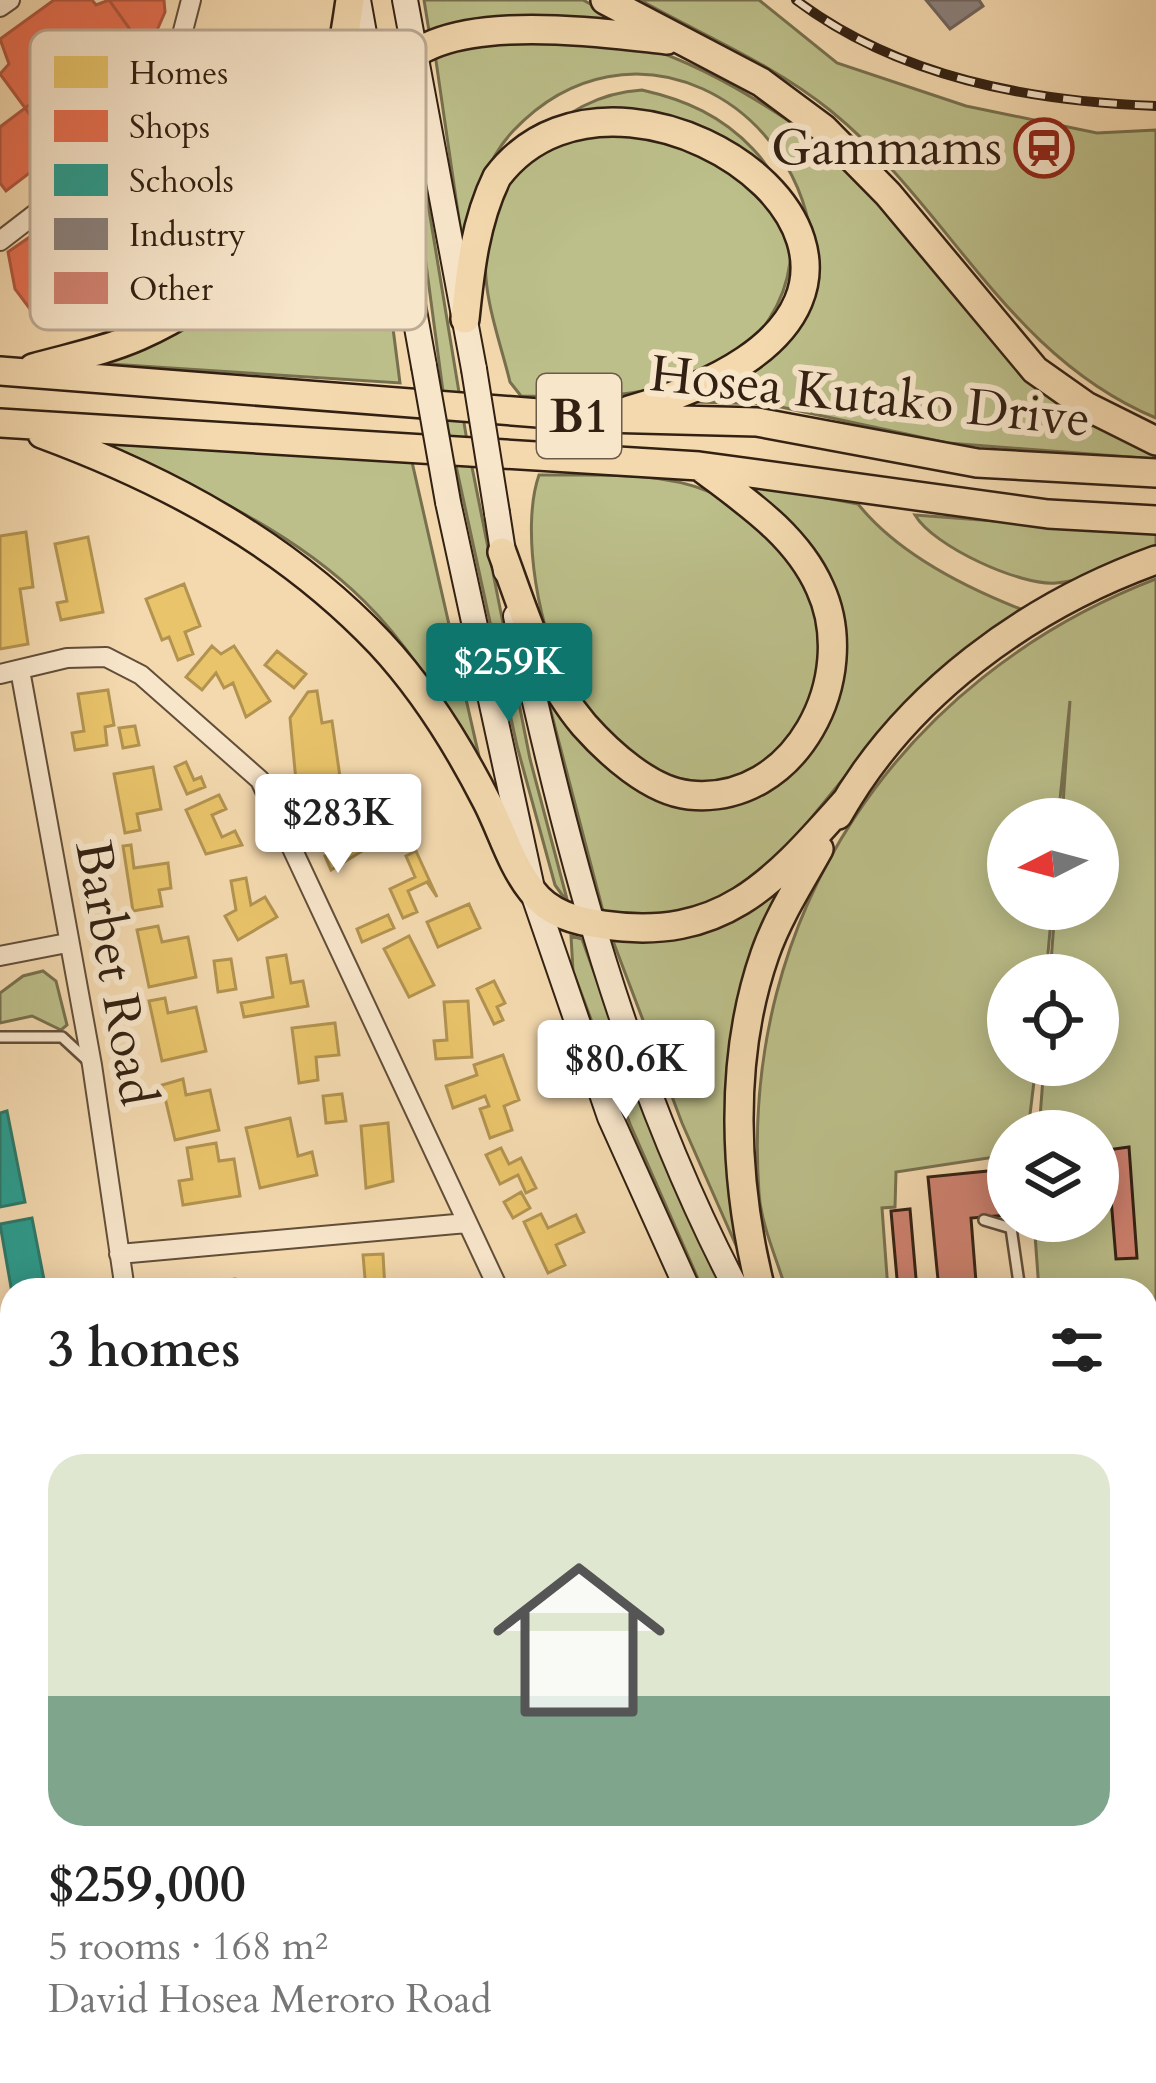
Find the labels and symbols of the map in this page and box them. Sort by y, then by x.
legend [30,30,426,330]
text: Homes [129,51,228,96]
text: Shops [129,105,210,150]
place label: Gammams [771,113,1002,183]
station icon: Gammams [1013,117,1075,179]
text: Schools [129,159,234,204]
text: Industry [129,213,246,258]
text: Other [129,267,214,312]
street label: Hosea Kutako Drive [646,339,1094,455]
road number: B1 [537,374,621,458]
pin: $259K [425,623,593,725]
pin: $283K [254,774,422,876]
north arrow [987,798,1119,930]
street label: Barbet Road [57,835,173,1111]
pin: $80.6K [528,1020,724,1122]

